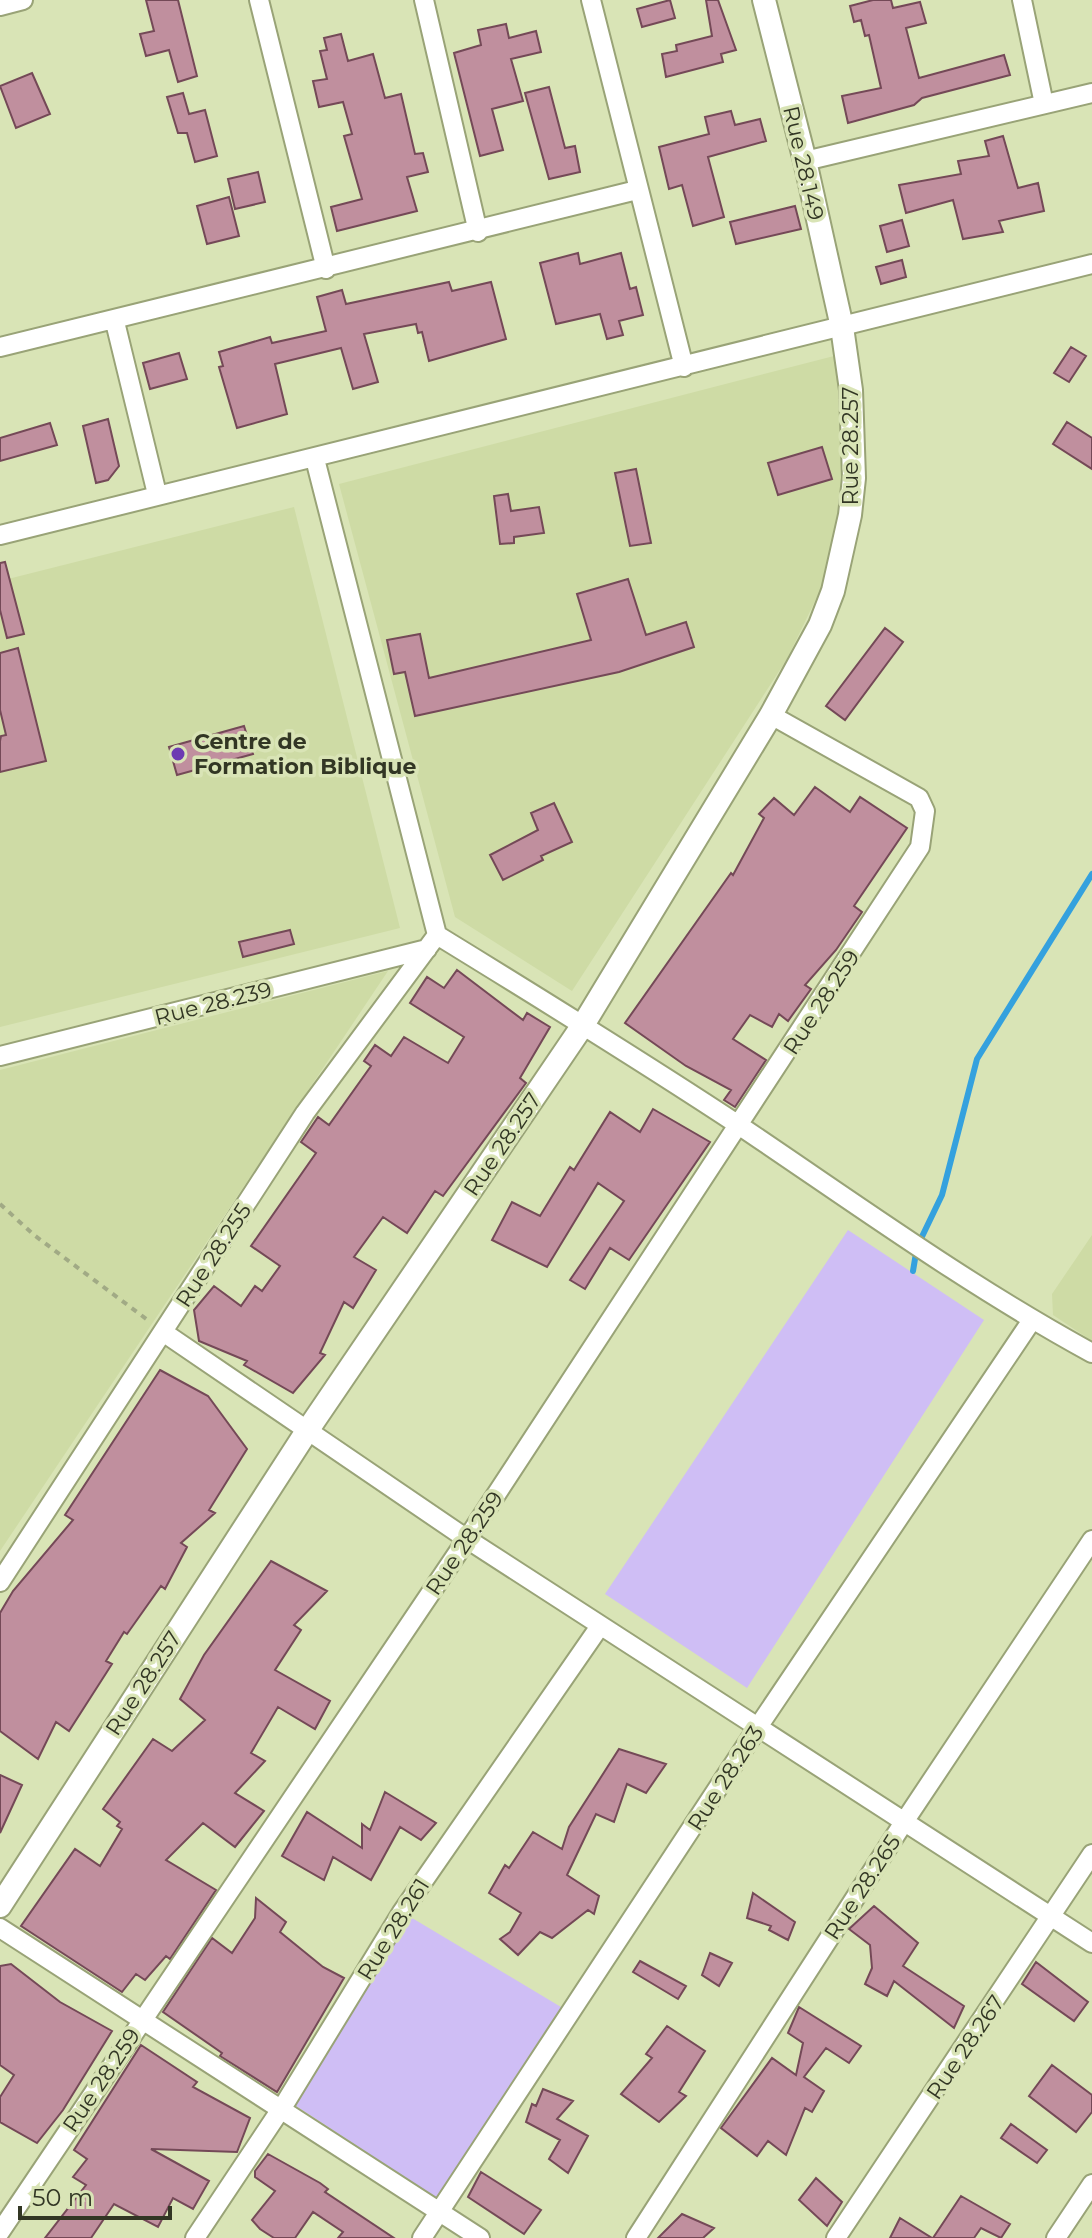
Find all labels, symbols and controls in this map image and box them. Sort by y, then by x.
street label: Rue 28.149 [777,103,830,223]
street label: Rue 28.257 [837,386,864,505]
place label: Centre de Formation Biblique [194,728,416,780]
marker: Centre de Formation Biblique [169,745,187,763]
street label: Rue 28.259 [777,945,865,1060]
street label: Rue 28.239 [152,976,274,1031]
street label: Rue 28.257 [458,1087,547,1201]
street label: Rue 28.255 [170,1198,257,1312]
street label: Rue 28.259 [420,1486,509,1600]
street label: Rue 28.257 [100,1626,187,1741]
street label: Rue 28.263 [682,1721,769,1836]
street label: Rue 28.265 [819,1830,906,1945]
street label: Rue 28.261 [351,1873,435,1985]
street label: Rue 28.267 [921,1990,1010,2105]
street label: Rue 28.259 [57,2023,146,2137]
scale bar [20,2170,170,2220]
text: 50 m [32,2183,93,2212]

